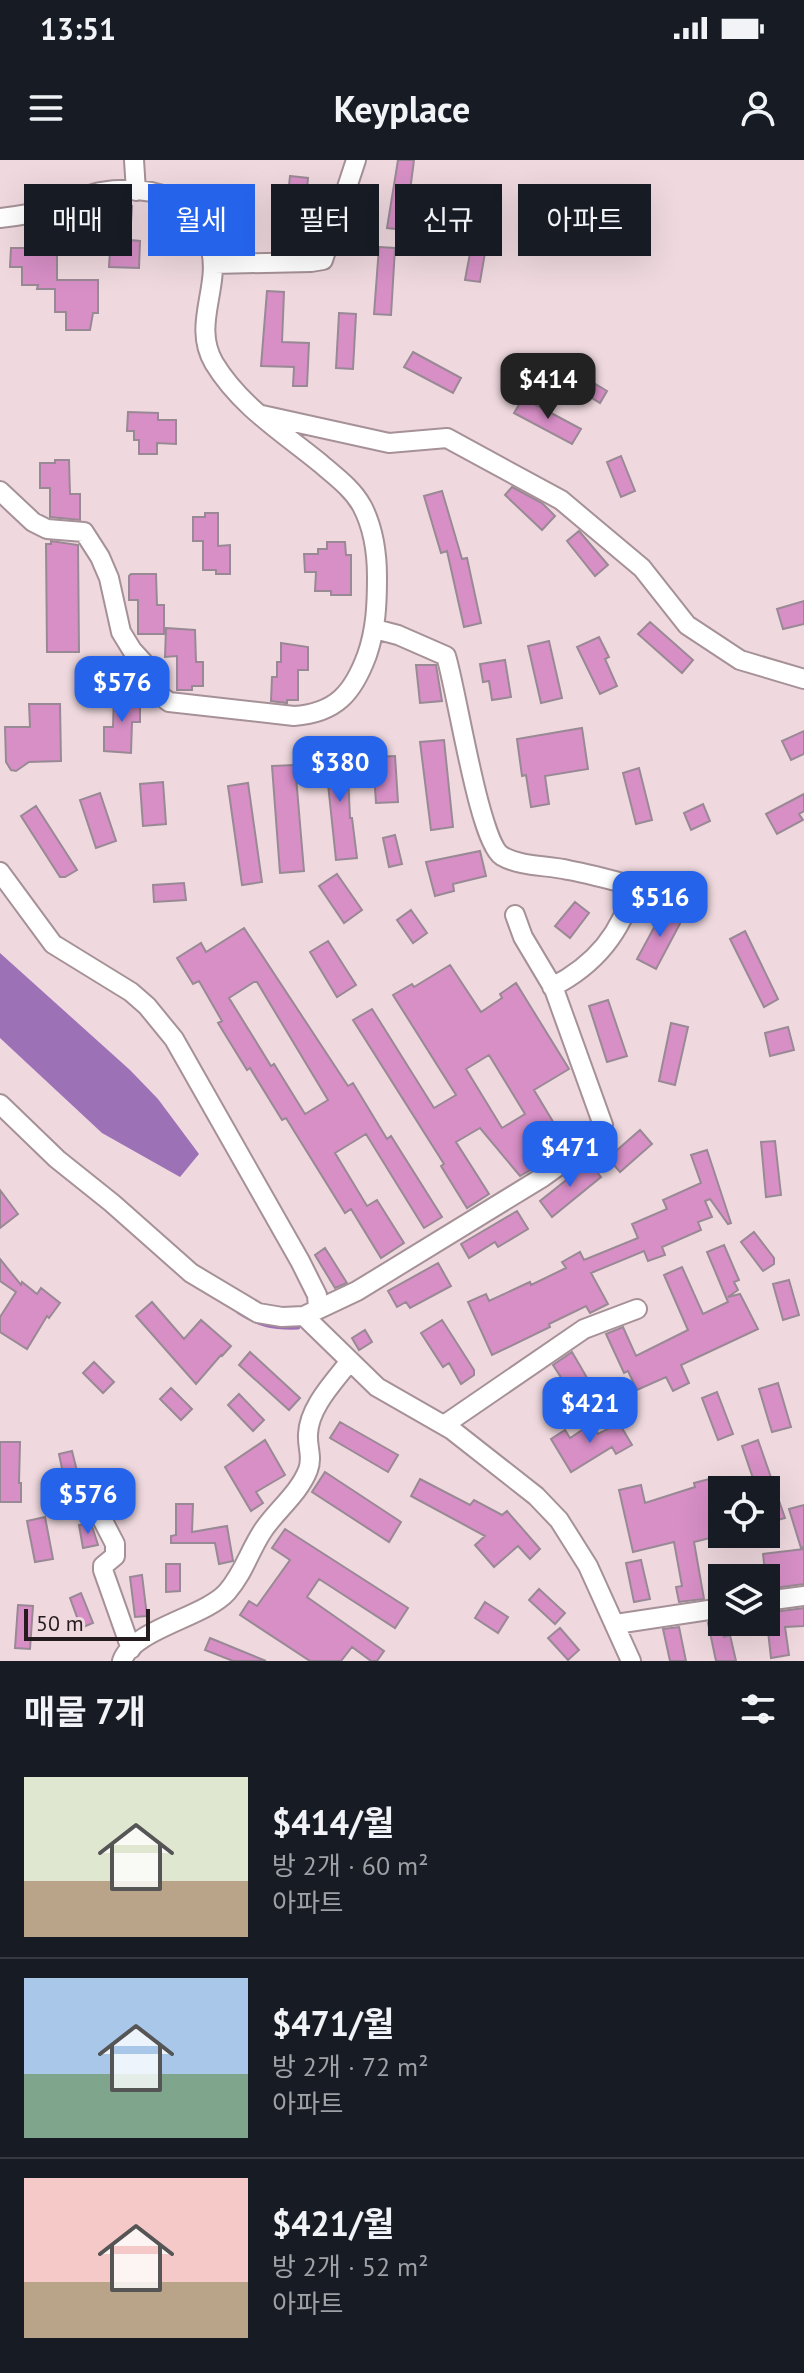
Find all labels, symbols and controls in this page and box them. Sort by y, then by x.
text: 13:51 [40,9,116,48]
text: Keyplace [334,85,470,132]
icon: menu [24,86,68,130]
icon: person [736,86,780,130]
chip: 매매 [24,184,132,256]
chip: 월세 [148,184,255,256]
chip: 필터 [271,184,379,256]
chip: 신규 [395,184,502,256]
chip: 아파트 [518,184,651,256]
pin: $414 [501,353,595,421]
text: $414 [519,362,577,395]
pin: $576 [75,656,169,724]
text: $576 [93,665,151,698]
pin: $380 [293,736,387,804]
text: $380 [311,745,369,778]
pin: $516 [613,871,707,939]
text: $516 [631,880,689,913]
pin: $471 [523,1121,617,1189]
text: $471 [541,1130,599,1163]
pin: $421 [543,1377,637,1445]
text: $421 [561,1386,619,1419]
pin: $576 [41,1468,135,1536]
map controls [708,1476,780,1636]
button: locate [708,1476,780,1548]
text: $576 [59,1477,117,1510]
button: layers [708,1564,780,1636]
scale bar [24,1605,150,1641]
text: 50 m [36,1609,84,1637]
icon: filters [736,1687,780,1731]
text: 매물 7개 [24,1689,146,1733]
text: $414/월 [272,1800,394,1844]
icon: home [88,1809,184,1905]
text: 방 2개 · 60 m² [272,1849,428,1882]
text: 아파트 [272,1886,344,1919]
text: $471/월 [272,2001,394,2045]
icon: home [88,2010,184,2106]
text: 방 2개 · 72 m² [272,2050,428,2083]
text: 아파트 [272,2087,344,2120]
text: $421/월 [272,2201,394,2245]
icon: home [88,2210,184,2306]
text: 방 2개 · 52 m² [272,2250,428,2283]
text: 아파트 [272,2287,344,2320]

